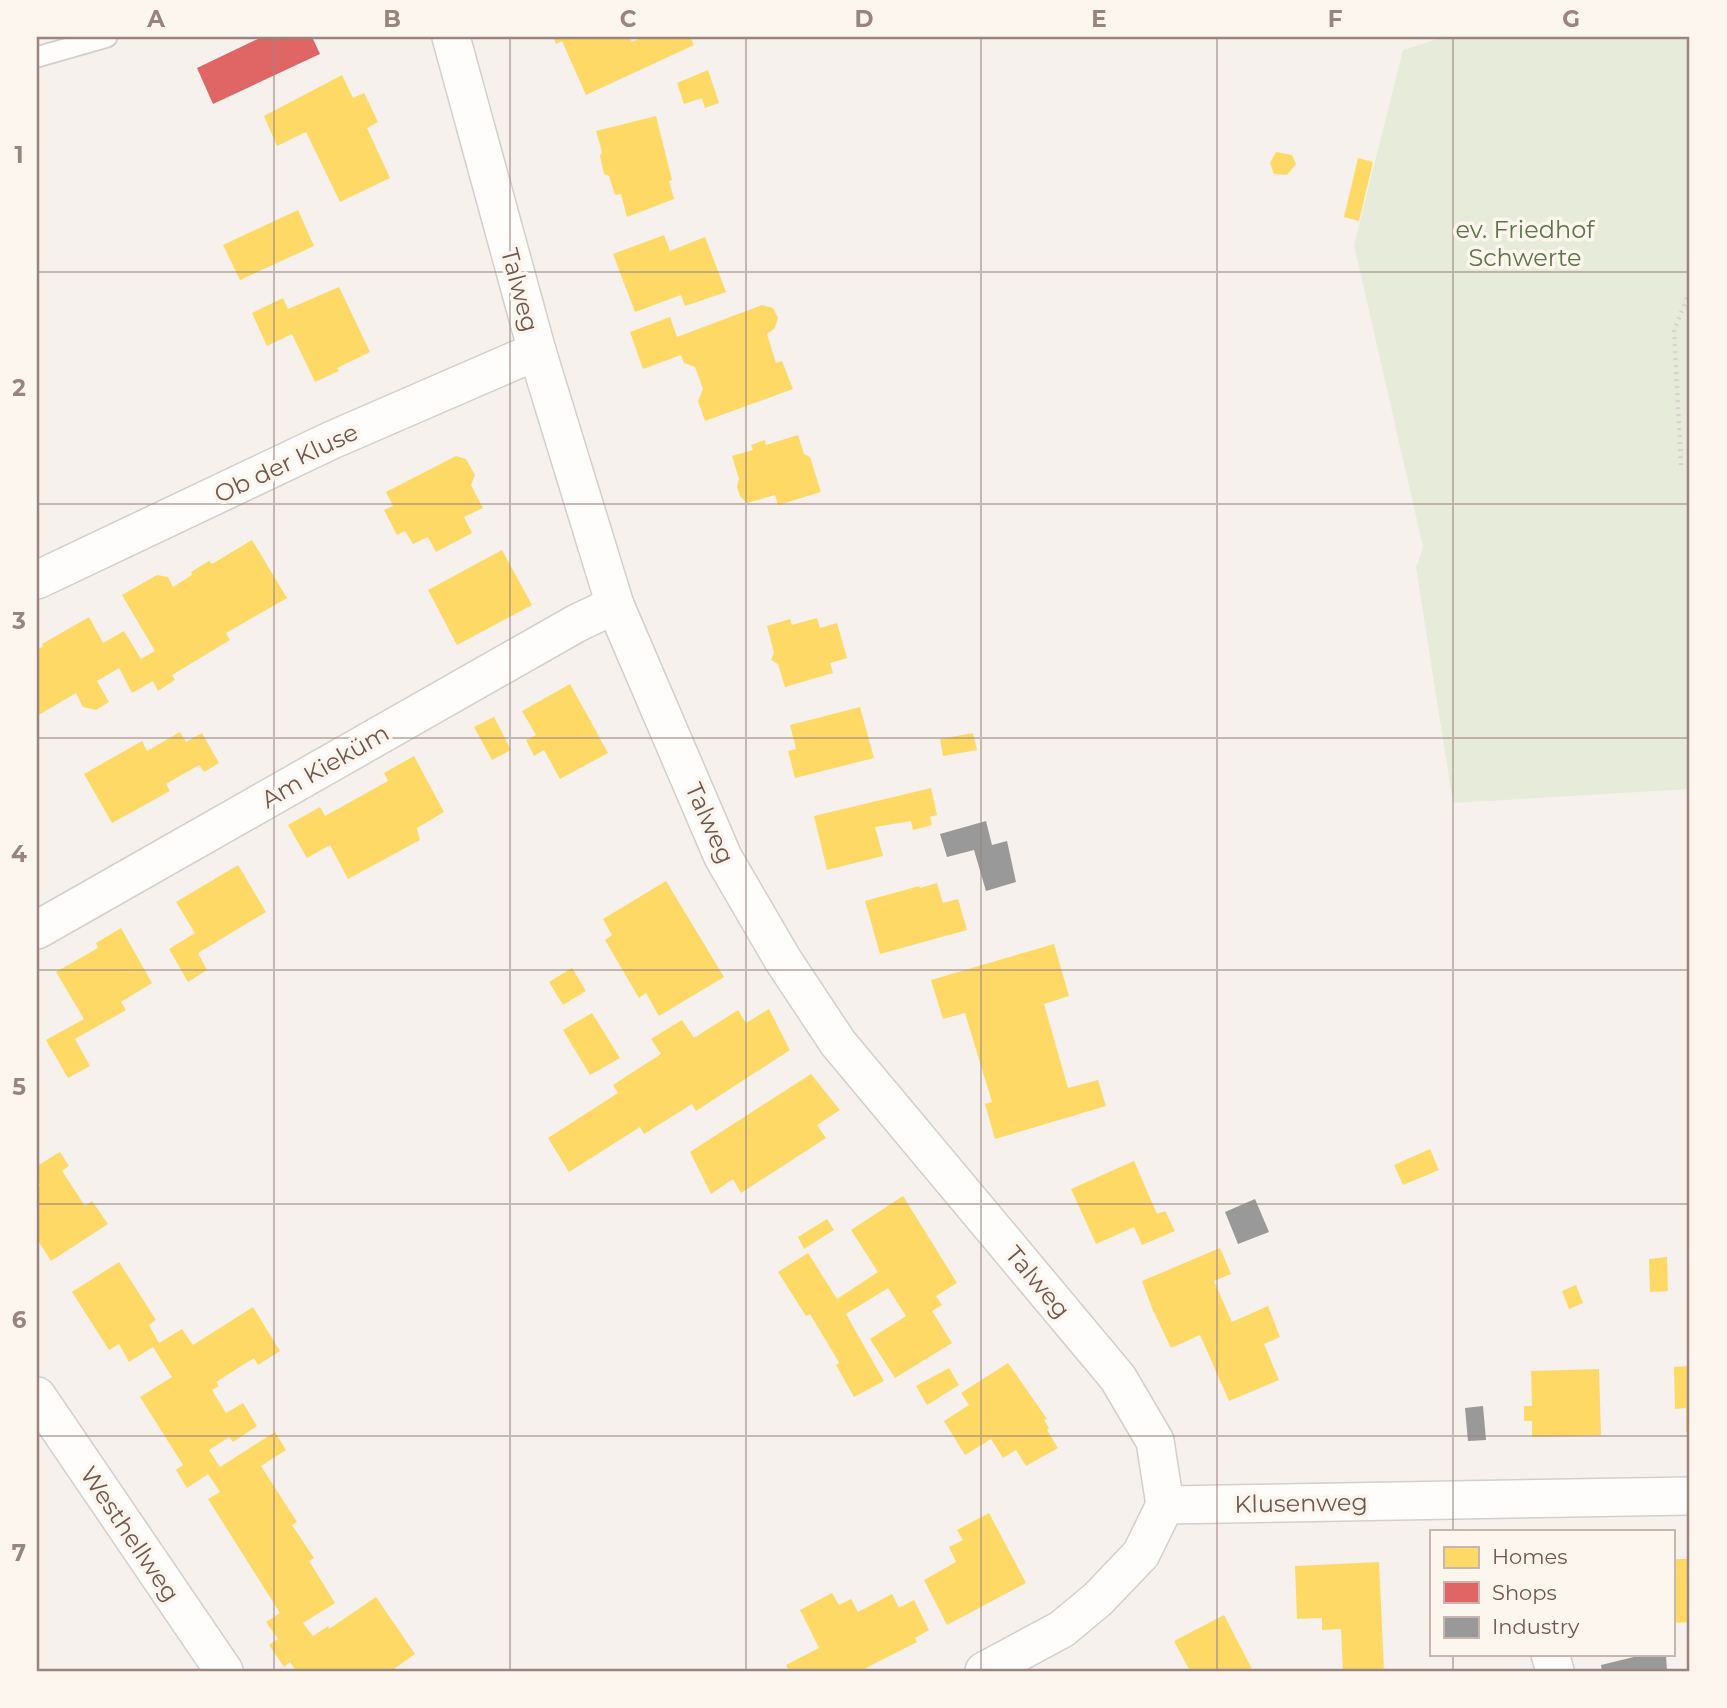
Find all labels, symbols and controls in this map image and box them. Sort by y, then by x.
text: A [146,5,165,33]
text: B [383,5,401,33]
text: C [620,5,637,33]
text: D [855,5,874,33]
text: E [1091,5,1107,33]
text: F [1328,5,1343,33]
text: G [1562,5,1580,33]
text: 1 [14,141,24,169]
park label: ev. Friedhof Schwerte [1456,215,1595,272]
street label: Talweg [495,245,545,335]
text: 2 [12,374,26,402]
street label: Ob der Kluse [210,417,362,509]
text: 3 [11,607,26,635]
street label: Am Kieküm [256,718,394,814]
street label: Talweg [679,778,741,868]
text: 4 [11,840,27,868]
text: 5 [12,1073,26,1101]
street label: Talweg [999,1240,1077,1324]
text: 6 [12,1306,27,1334]
street label: Westhellweg [74,1461,186,1607]
street label: Klusenweg [1234,1487,1368,1519]
legend [1430,1530,1674,1656]
text: 7 [12,1539,26,1567]
text: Homes [1492,1544,1567,1569]
text: Shops [1492,1580,1557,1605]
text: Industry [1492,1614,1580,1639]

